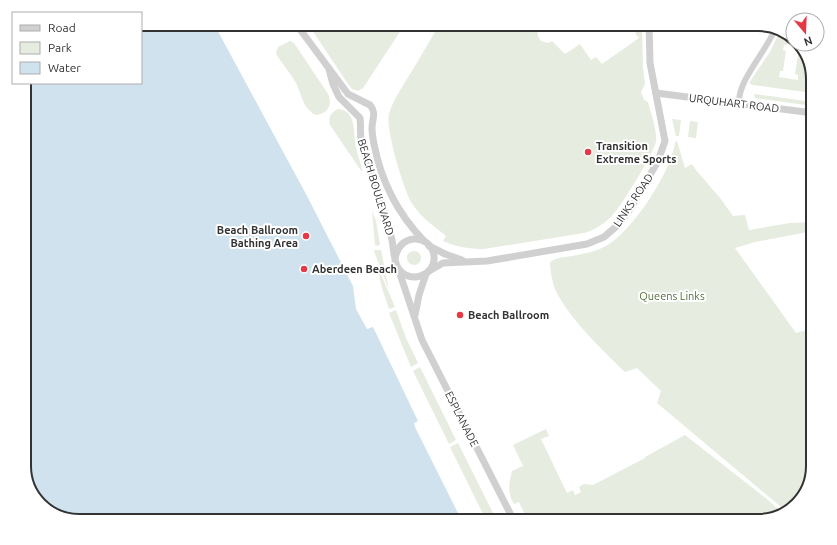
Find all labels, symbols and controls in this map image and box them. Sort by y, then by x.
legend [12,12,142,84]
north arrow [785,12,825,52]
text: Road [48,21,76,34]
text: N [802,34,814,48]
text: Park [48,41,72,54]
text: Water [48,61,81,74]
street label: URQUHART ROAD [688,92,780,115]
street label: BEACH BOULEVARD [356,137,396,237]
place label: Transition Extreme Sports [596,140,677,165]
marker: Transition Extreme Sports [583,147,593,157]
street label: LINKS ROAD [611,171,655,229]
place label: Beach Ballroom Bathing Area [217,224,298,249]
marker: Beach Ballroom Bathing Area [301,231,311,241]
place label: Aberdeen Beach [312,263,397,275]
marker: Aberdeen Beach [299,264,309,274]
park label: Queens Links [639,290,705,302]
place label: Beach Ballroom [468,309,549,321]
marker: Beach Ballroom [455,310,465,320]
street label: ESPLANADE [443,389,481,449]

